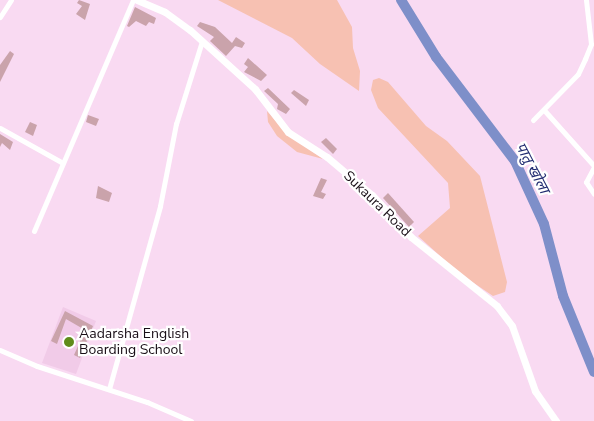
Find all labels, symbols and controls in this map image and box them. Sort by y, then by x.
water label: पातु खोला [511,139,553,197]
street label: Sukaura Road [340,168,414,240]
place label: Aadarsha English Boarding School [79,326,189,358]
marker: Aadarsha English Boarding School [63,336,75,348]

